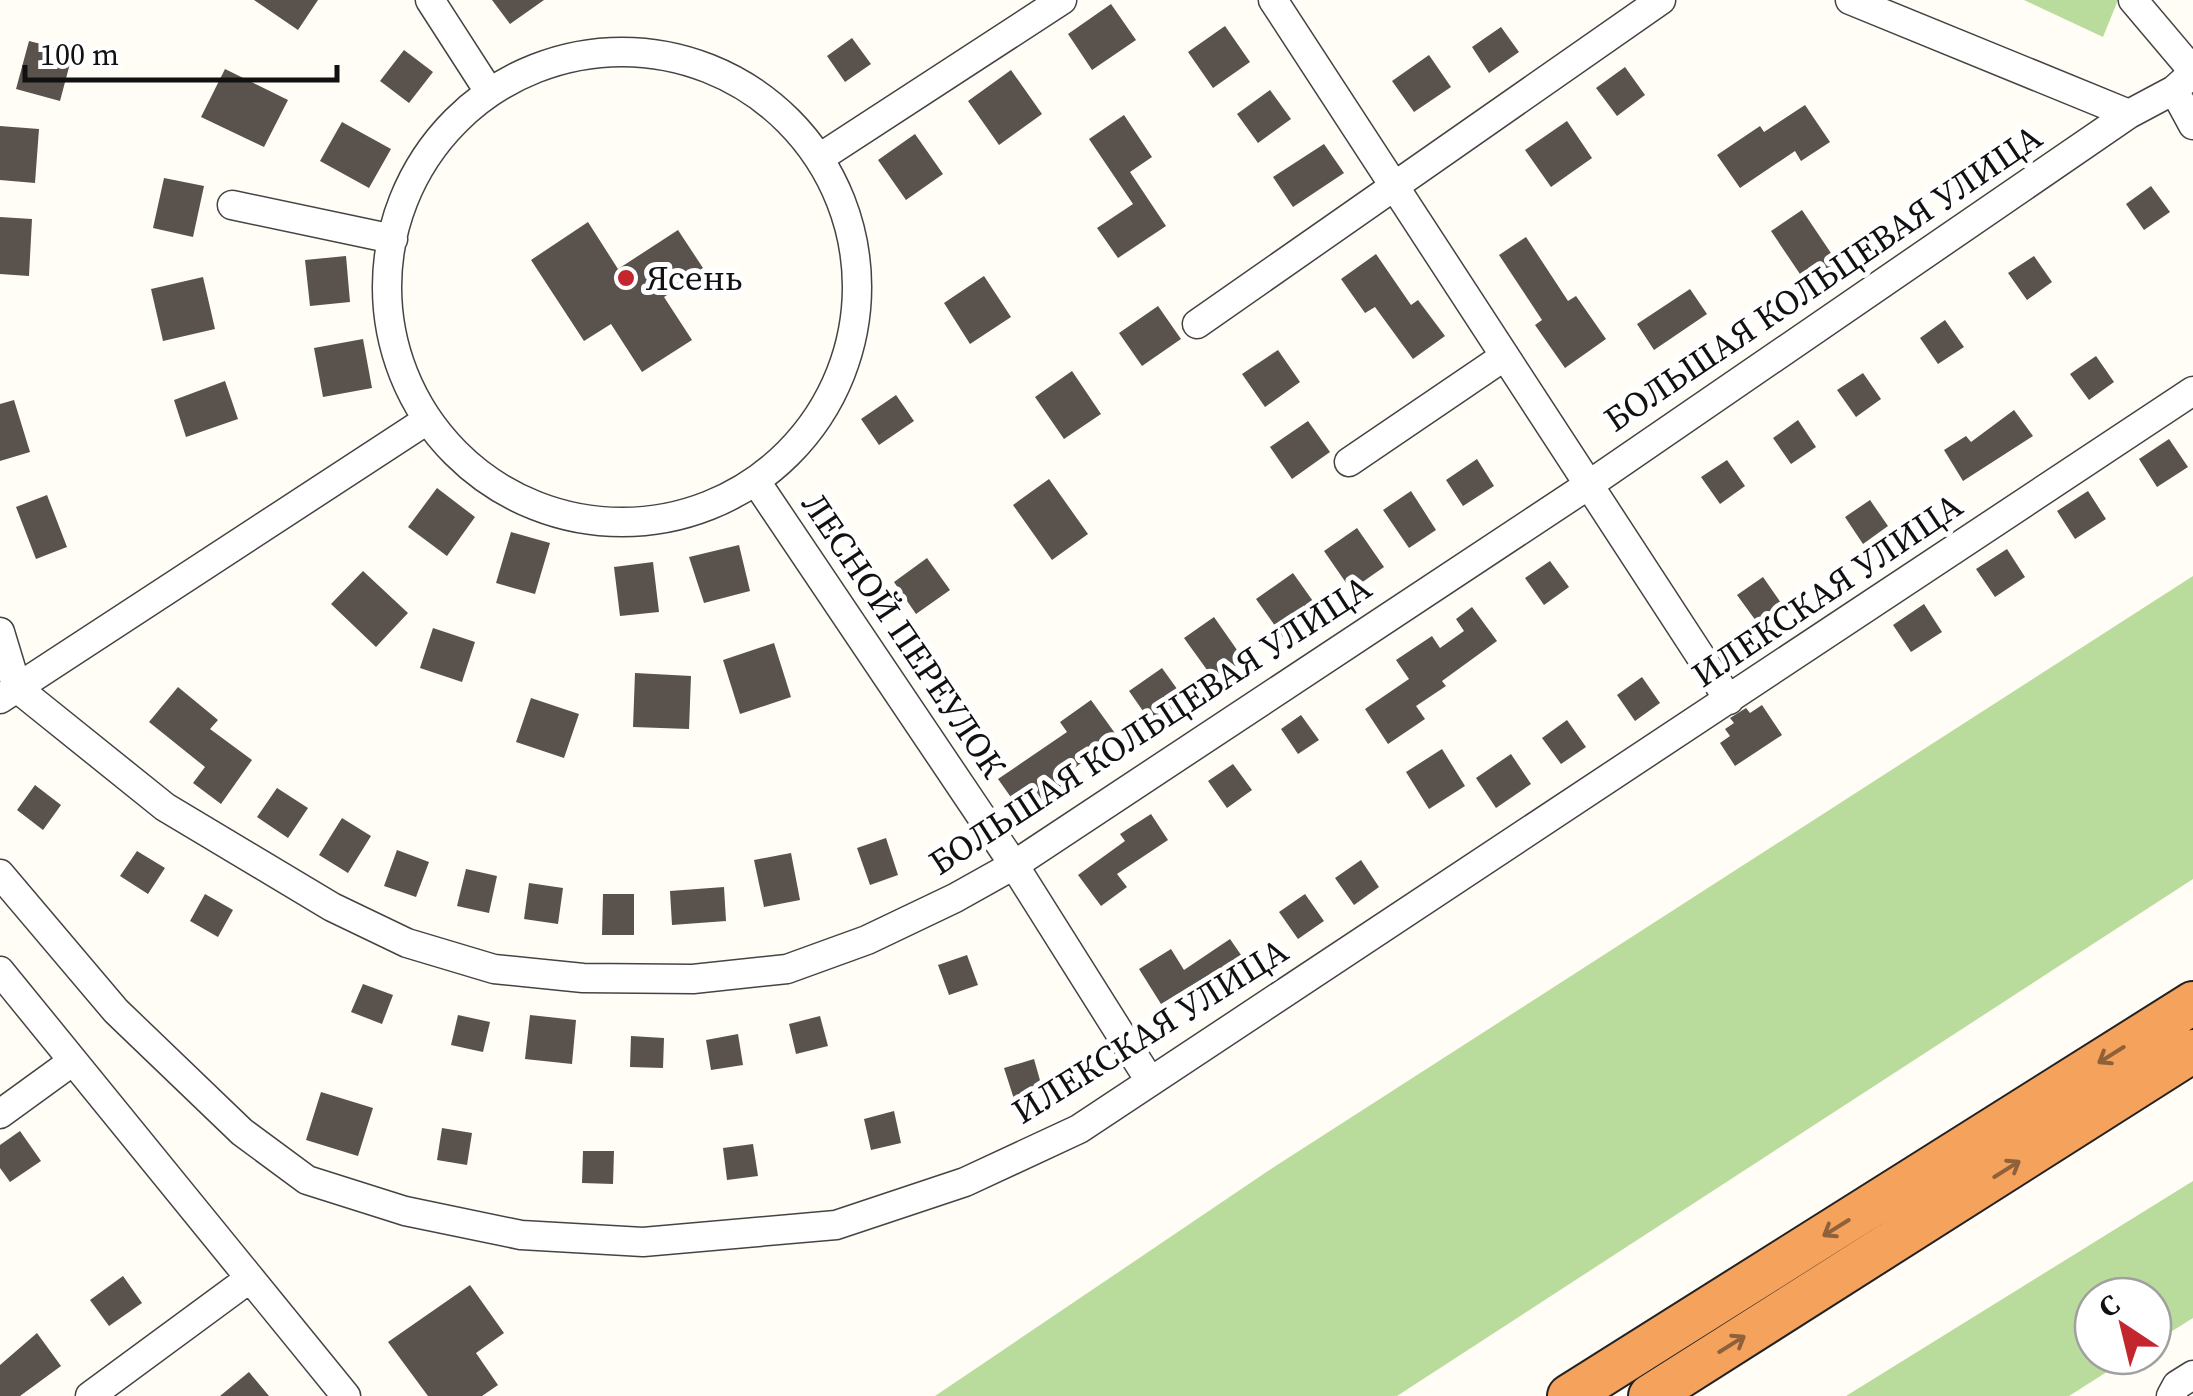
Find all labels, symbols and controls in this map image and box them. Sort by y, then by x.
scale bar [25,20,338,82]
text: 100 m [40,34,119,75]
street label: БОЛЬШАЯ КОЛЬЦЕВАЯ УЛИЦА [1595,113,2051,443]
place label: Ясень [646,254,743,302]
marker: Ясень [615,267,637,289]
street label: ИЛЕКСКАЯ УЛИЦА [1682,482,1972,698]
street label: ЛЕСНОЙ ПЕРЕУЛОК [791,483,1018,787]
street label: БОЛЬШАЯ КОЛЬЦЕВАЯ УЛИЦА [920,564,1380,886]
street label: ИЛЕКСКАЯ УЛИЦА [1003,927,1297,1135]
one-way arrow [2097,1044,2125,1065]
one-way arrow [1992,1159,2020,1180]
one-way arrow [1822,1218,1850,1238]
north arrow [2073,1276,2173,1376]
text: С [2091,1285,2127,1326]
one-way arrow [1717,1333,1746,1354]

